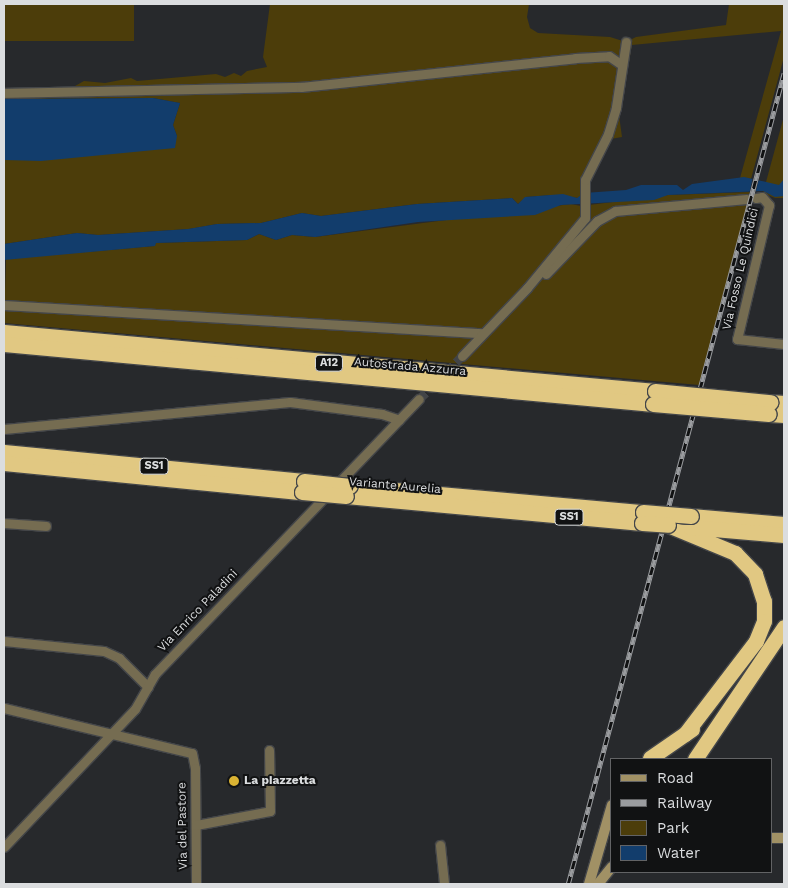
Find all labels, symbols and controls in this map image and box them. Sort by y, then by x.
street label: Via Fosso Le Quindici [720,206,762,332]
road number: A12 [314,354,344,372]
street label: Autostrada Azzurra [353,355,467,379]
road number: SS1 [139,458,169,474]
street label: Variante Aurelia [348,475,442,497]
road number: SS1 [554,508,584,526]
street label: Via Enrico Paladini [155,567,241,655]
legend [610,758,773,873]
text: Road [657,769,694,787]
place label: La piazzetta [244,774,316,788]
marker: La piazzetta [228,775,240,787]
street label: Via del Pastore [175,782,191,870]
text: Railway [657,794,712,812]
text: Park [657,819,689,837]
text: Water [657,844,700,862]

